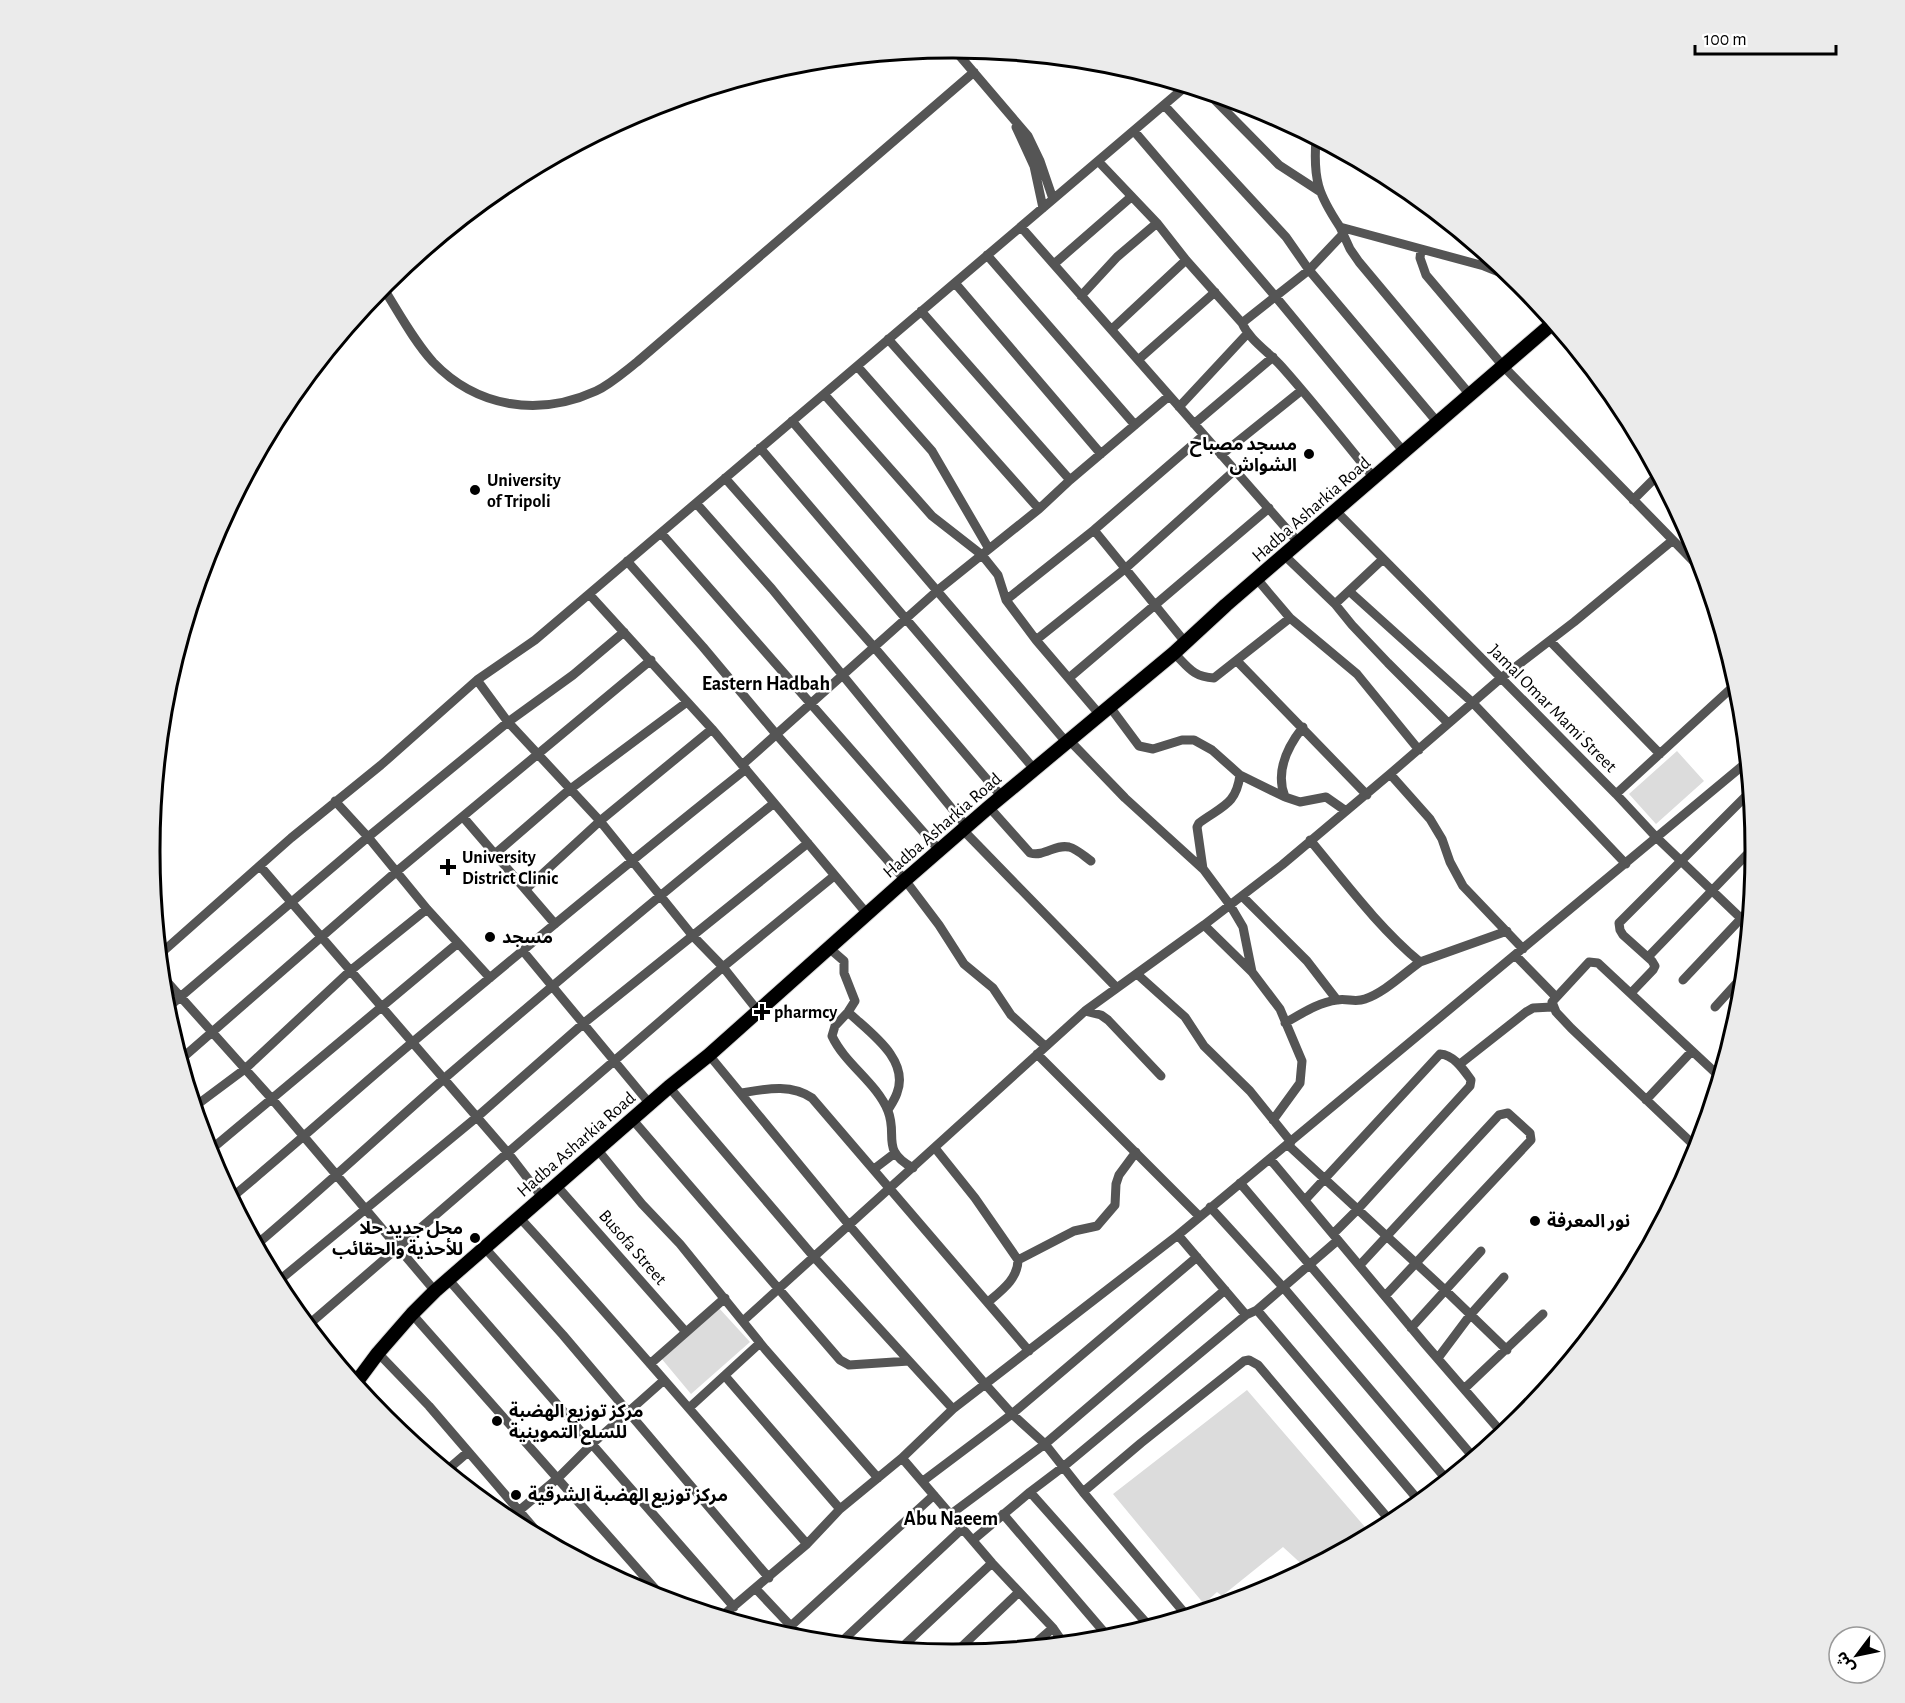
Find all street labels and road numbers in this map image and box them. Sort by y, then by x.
street label: Hadba Asharkia Road [1249,454,1374,566]
street label: Jamal Omar Mami Street [1485,641,1620,776]
street label: Hadba Asharkia Road [880,770,1005,882]
street label: Hadba Asharkia Road [514,1089,639,1201]
street label: Busofa Street [595,1207,670,1289]

